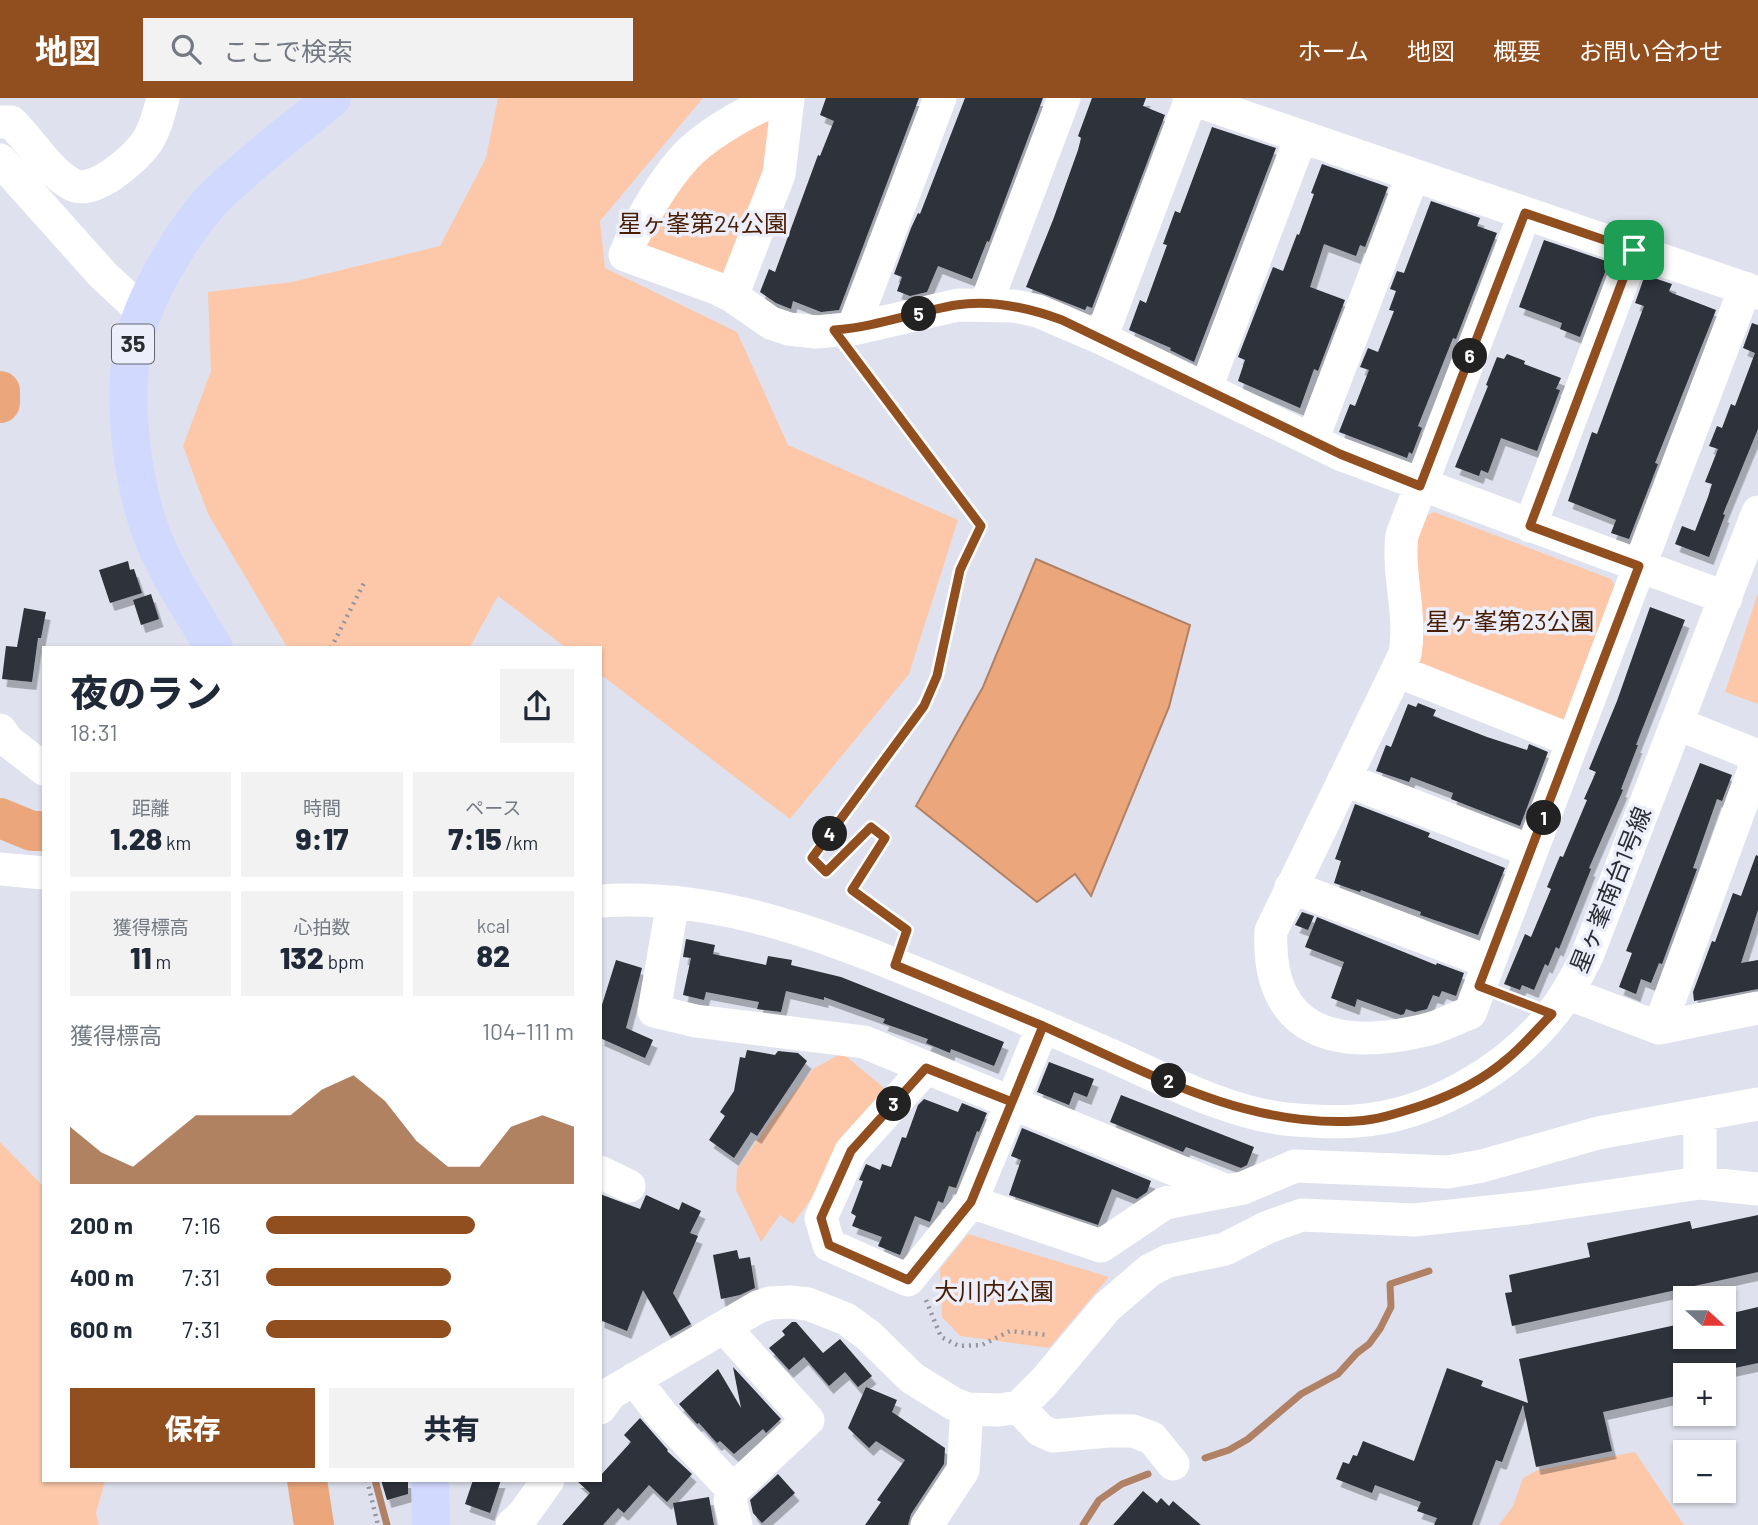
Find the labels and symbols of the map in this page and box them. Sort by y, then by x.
park label: 星ヶ峯第24公園 [618,208,788,237]
pin [1604,220,1664,280]
pin: 5 [902,296,936,332]
road number: 35 [112,325,154,364]
pin: 6 [1452,338,1488,374]
park label: 星ヶ峯第23公園 [1425,606,1595,635]
pin: 1 [1526,800,1562,836]
street label: 星ヶ峯南台1号線 [1563,802,1656,977]
pin: 4 [812,816,848,852]
pin: 2 [1152,1063,1186,1098]
pin: 3 [876,1086,912,1122]
park label: 大川内公園 [934,1276,1054,1305]
north arrow [1673,1286,1736,1349]

